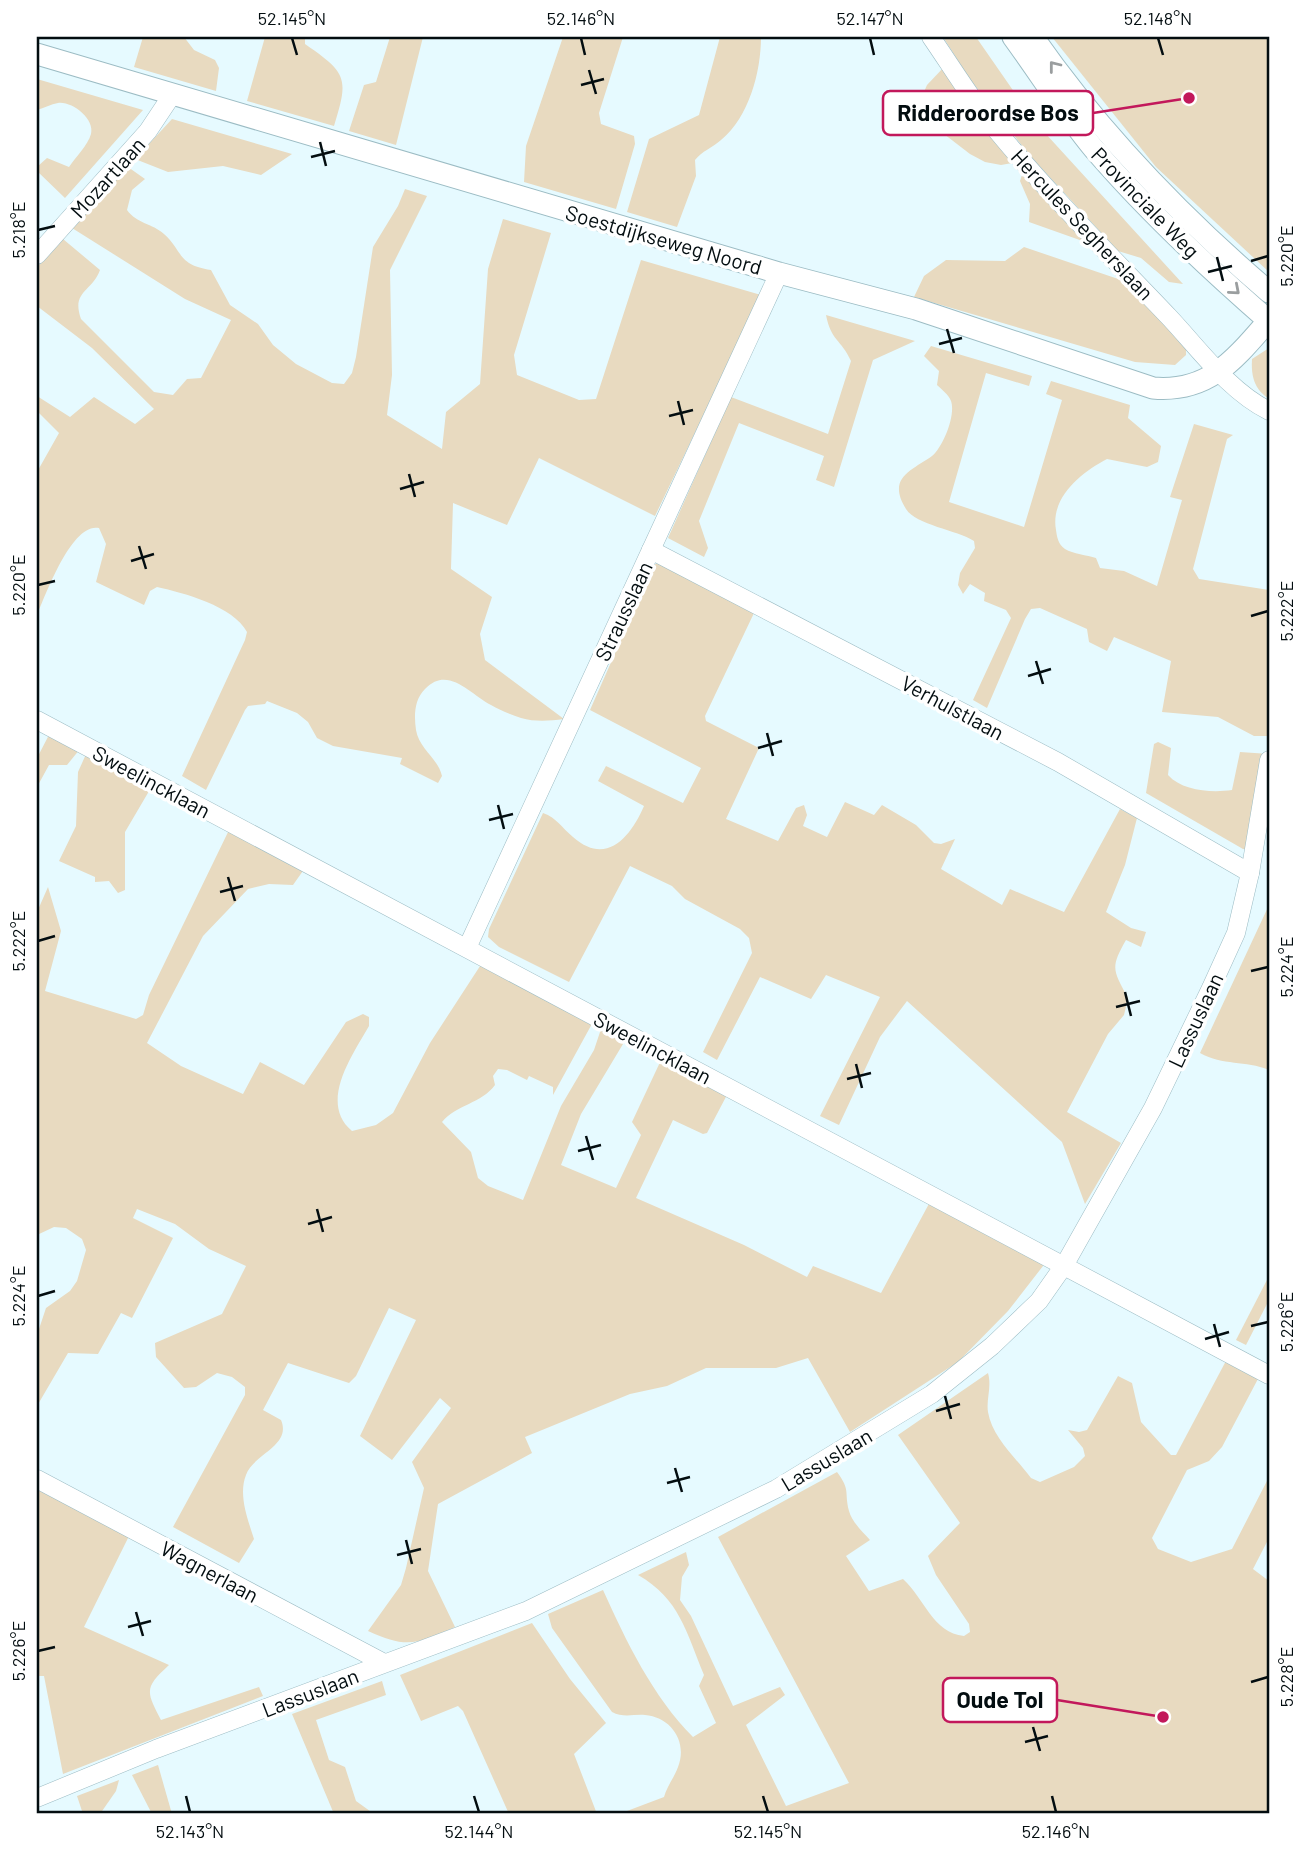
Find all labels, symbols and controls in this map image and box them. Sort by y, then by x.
text: 52.145°N [258,7,326,29]
text: 52.146°N [547,7,615,29]
text: 52.147°N [836,7,904,29]
text: 52.148°N [1124,7,1192,29]
one-way arrow [1049,61,1062,74]
callout: Ridderoordse Bos [883,91,1093,135]
text: Ridderoordse Bos [897,98,1079,126]
street label: Mozartlaan [64,132,150,222]
street label: Provinciale Weg [1087,141,1205,263]
street label: Hercules Segherslaan [1007,143,1159,305]
street label: Soestdijkseweg Noord [563,199,765,279]
text: 5.218°E [7,201,29,259]
text: 5.220°E [1275,225,1297,287]
one-way arrow [1227,282,1240,294]
text: 5.220°E [7,554,29,616]
street label: Strausslaan [589,557,657,665]
text: 5.222°E [1275,581,1297,641]
street label: Verhulstlaan [897,669,1009,745]
street label: Sweelincklaan [89,739,215,823]
text: 5.222°E [7,911,29,971]
text: 5.224°E [1275,936,1297,998]
street label: Lassuslaan [1162,969,1228,1071]
street label: Sweelincklaan [590,1005,716,1089]
text: 5.224°E [7,1265,29,1327]
text: 5.226°E [1275,1292,1297,1352]
street label: Lassuslaan [776,1422,876,1496]
street label: Wagnerlaan [157,1535,263,1607]
text: 5.226°E [7,1621,29,1681]
text: 5.228°E [1275,1647,1297,1707]
street label: Lassuslaan [258,1662,362,1722]
callout: Oude Tol [943,1678,1057,1722]
text: Oude Tol [957,1685,1043,1713]
text: 52.143°N [156,1820,224,1842]
text: 52.144°N [444,1820,514,1842]
text: 52.145°N [734,1820,802,1842]
text: 52.146°N [1022,1820,1090,1842]

